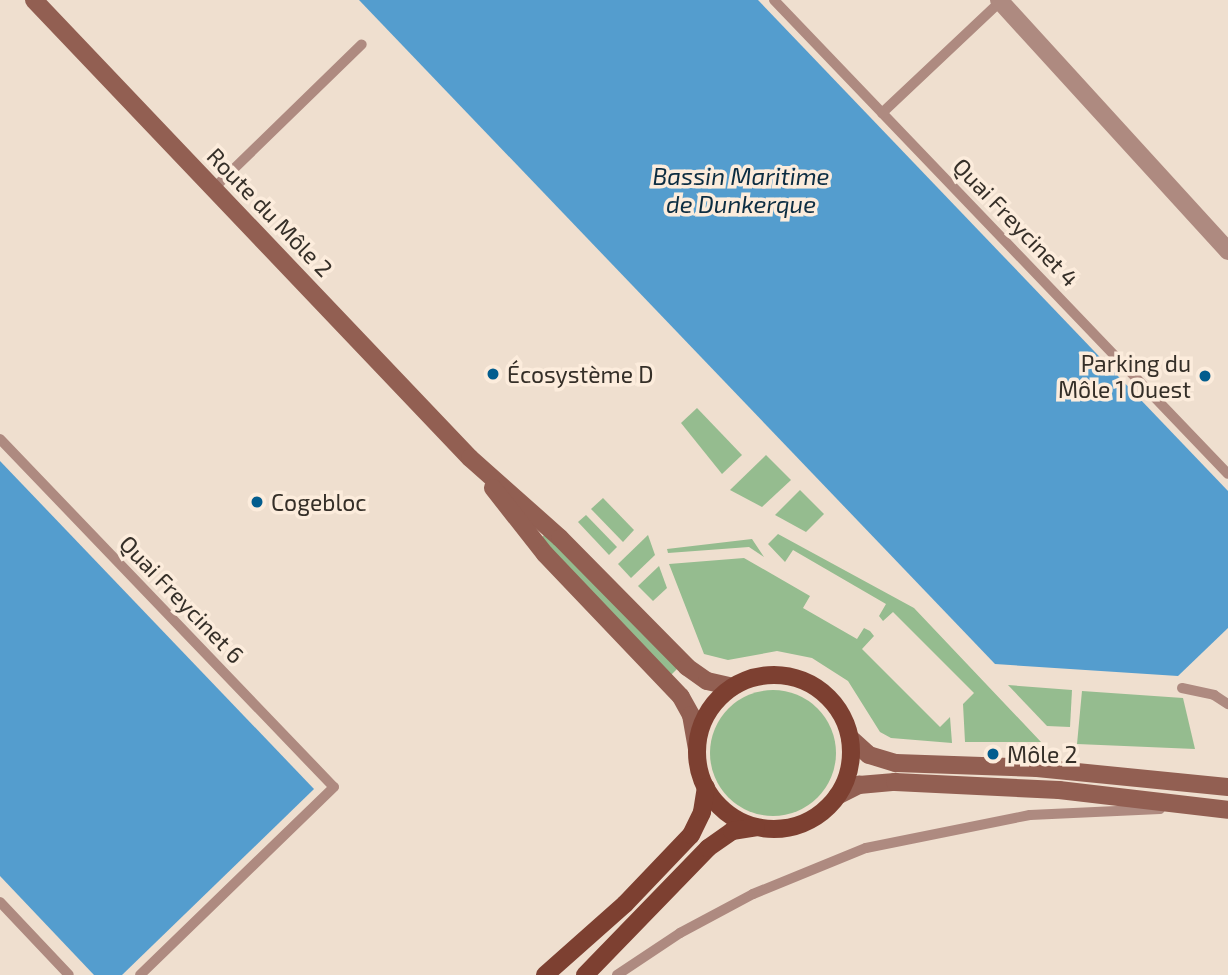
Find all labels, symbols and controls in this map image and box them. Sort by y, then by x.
street label: Route du Môle 2 [202,142,338,282]
street label: Quai Freycinet 4 [948,152,1084,292]
water label: Bassin Maritime de Dunkerque [653,162,829,218]
place label: Parking du Môle 1 Ouest [1058,349,1191,403]
place label: Écosystème D [507,360,653,388]
marker: Écosystème D [485,366,501,382]
marker: Parking du Môle 1 Ouest [1197,368,1213,384]
place label: Cogebloc [271,488,367,516]
marker: Cogebloc [249,494,265,510]
street label: Quai Freycinet 6 [114,529,250,669]
place label: Môle 2 [1007,740,1077,768]
marker: Môle 2 [985,746,1001,762]

